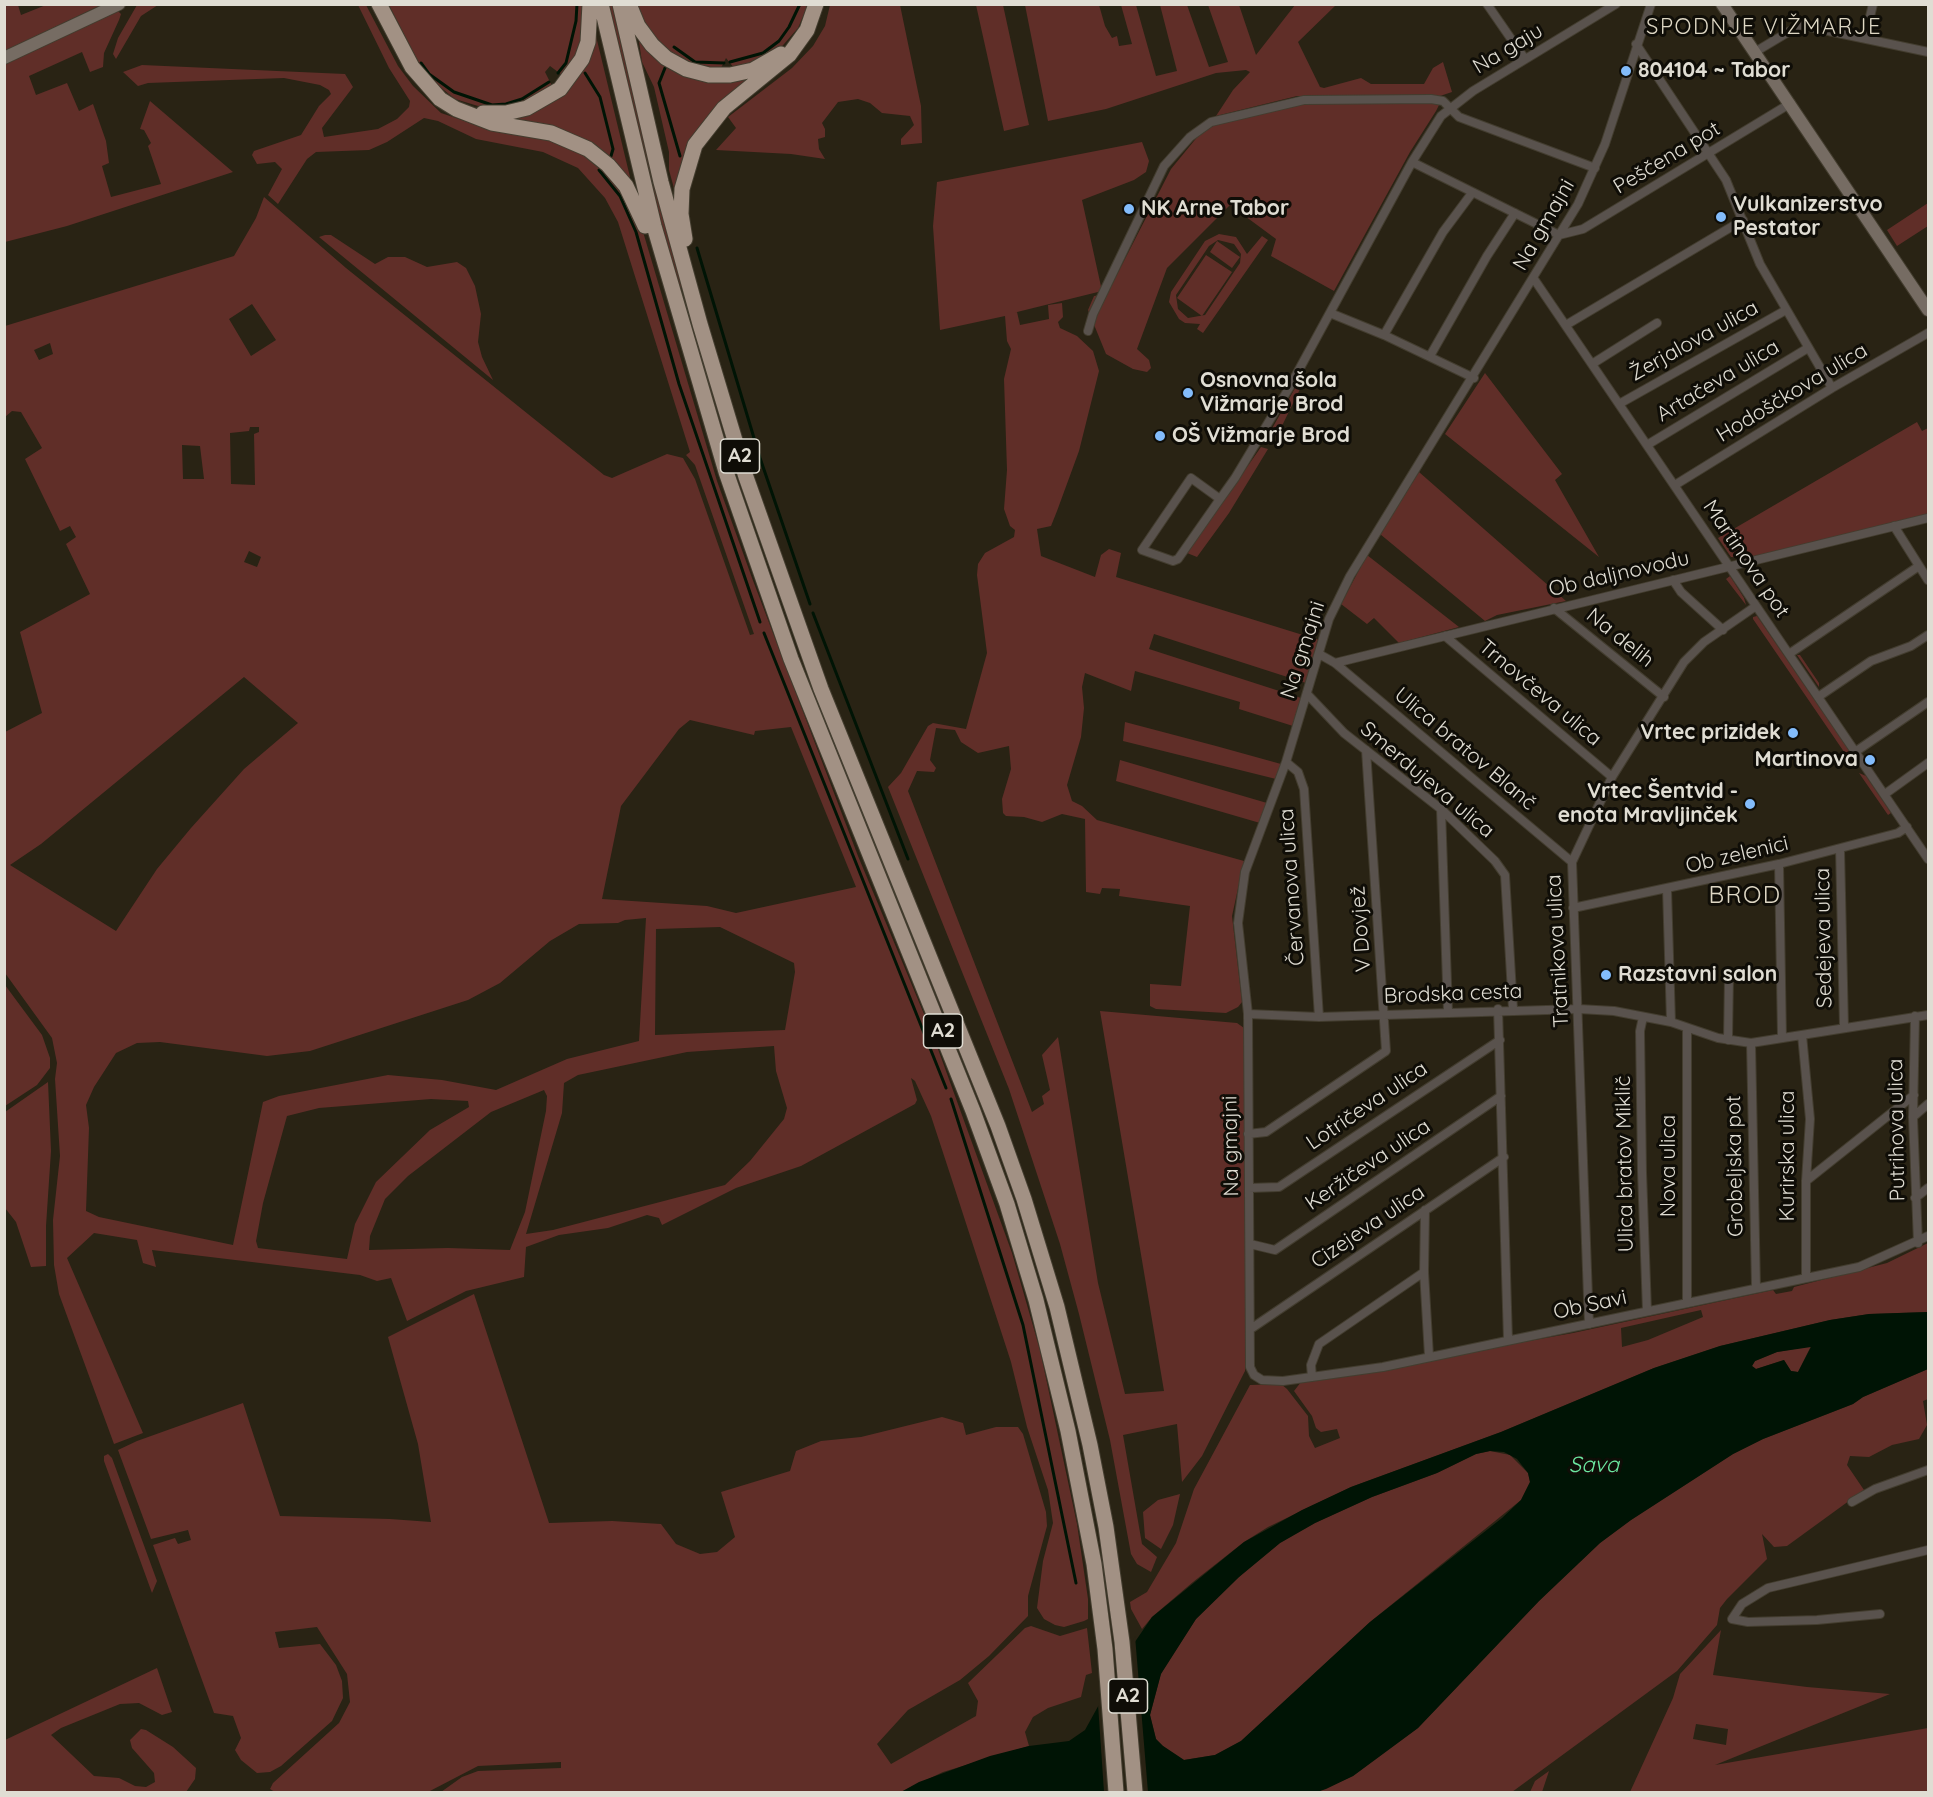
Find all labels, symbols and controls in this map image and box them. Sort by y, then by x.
district label: SPODNJE VIŽMARJE [1646,14,1882,40]
street label: Na gaju [1468,18,1548,80]
place label: 804104 ~ Tabor [1638,58,1790,84]
marker: 804104 ~ Tabor [1619,64,1633,78]
street label: Peščena pot [1609,116,1725,200]
street label: Na gmajni [1508,175,1580,275]
place label: Vulkanizerstvo Pestator [1733,192,1883,242]
place label: NK Arne Tabor [1141,196,1289,222]
marker: NK Arne Tabor [1122,202,1136,216]
marker: Vulkanizerstvo Pestator [1714,210,1728,224]
street label: Žerjalova ulica [1625,295,1763,387]
street label: Artačeva ulica [1652,335,1784,427]
street label: Hodoščkova ulica [1712,338,1872,448]
place label: Osnovna šola Vižmarje Brod [1200,368,1344,418]
marker: Osnovna šola Vižmarje Brod [1181,386,1195,400]
place label: OŠ Vižmarje Brod [1172,423,1350,449]
marker: OŠ Vižmarje Brod [1153,429,1167,443]
road number: A2 [720,439,760,473]
street label: Martinova pot [1697,495,1795,623]
street label: Ob daljnovodu [1546,546,1692,602]
street label: Na gmajni [1275,598,1331,702]
street label: Na delih [1581,603,1659,673]
street label: Trnovčeva ulica [1474,634,1606,752]
street label: Ulica bratov Blanč [1389,682,1541,816]
street label: Smerdujeva ulica [1355,717,1499,843]
place label: Vrtec prizidek [1640,720,1781,746]
marker: Vrtec prizidek [1786,726,1800,740]
place label: Martinova [1754,747,1858,773]
marker: Martinova [1863,753,1877,767]
place label: Vrtec Šentvid - enota Mravljinček [1558,779,1738,829]
marker: Vrtec Šentvid - enota Mravljinček [1743,797,1757,811]
street label: Červanova ulica [1274,808,1310,966]
street label: Ob zelenici [1683,831,1791,879]
street label: Sedejeva ulica [1810,868,1838,1008]
street label: Tratnikova ulica [1541,874,1575,1028]
district label: BROD [1708,882,1782,910]
street label: V Dovjež [1345,885,1377,973]
place label: Razstavni salon [1618,962,1777,988]
marker: Razstavni salon [1599,968,1613,982]
street label: Brodska cesta [1383,979,1523,1009]
road number: A2 [924,1014,962,1048]
street label: Lotričeva ulica [1302,1056,1432,1156]
street label: Putrihova ulica [1883,1058,1911,1202]
street label: Ulica bratov Miklič [1611,1076,1639,1252]
street label: Kurirska ulica [1775,1091,1801,1221]
street label: Na gmajni [1218,1095,1244,1197]
street label: Grobeljska pot [1721,1095,1749,1237]
street label: Keržičeva ulica [1301,1114,1435,1216]
street label: Nova ulica [1656,1115,1682,1217]
street label: Cizejeva ulica [1306,1180,1430,1274]
street label: Ob Savi [1551,1285,1629,1325]
water label: Sava [1569,1452,1619,1478]
road number: A2 [1108,1679,1148,1713]

